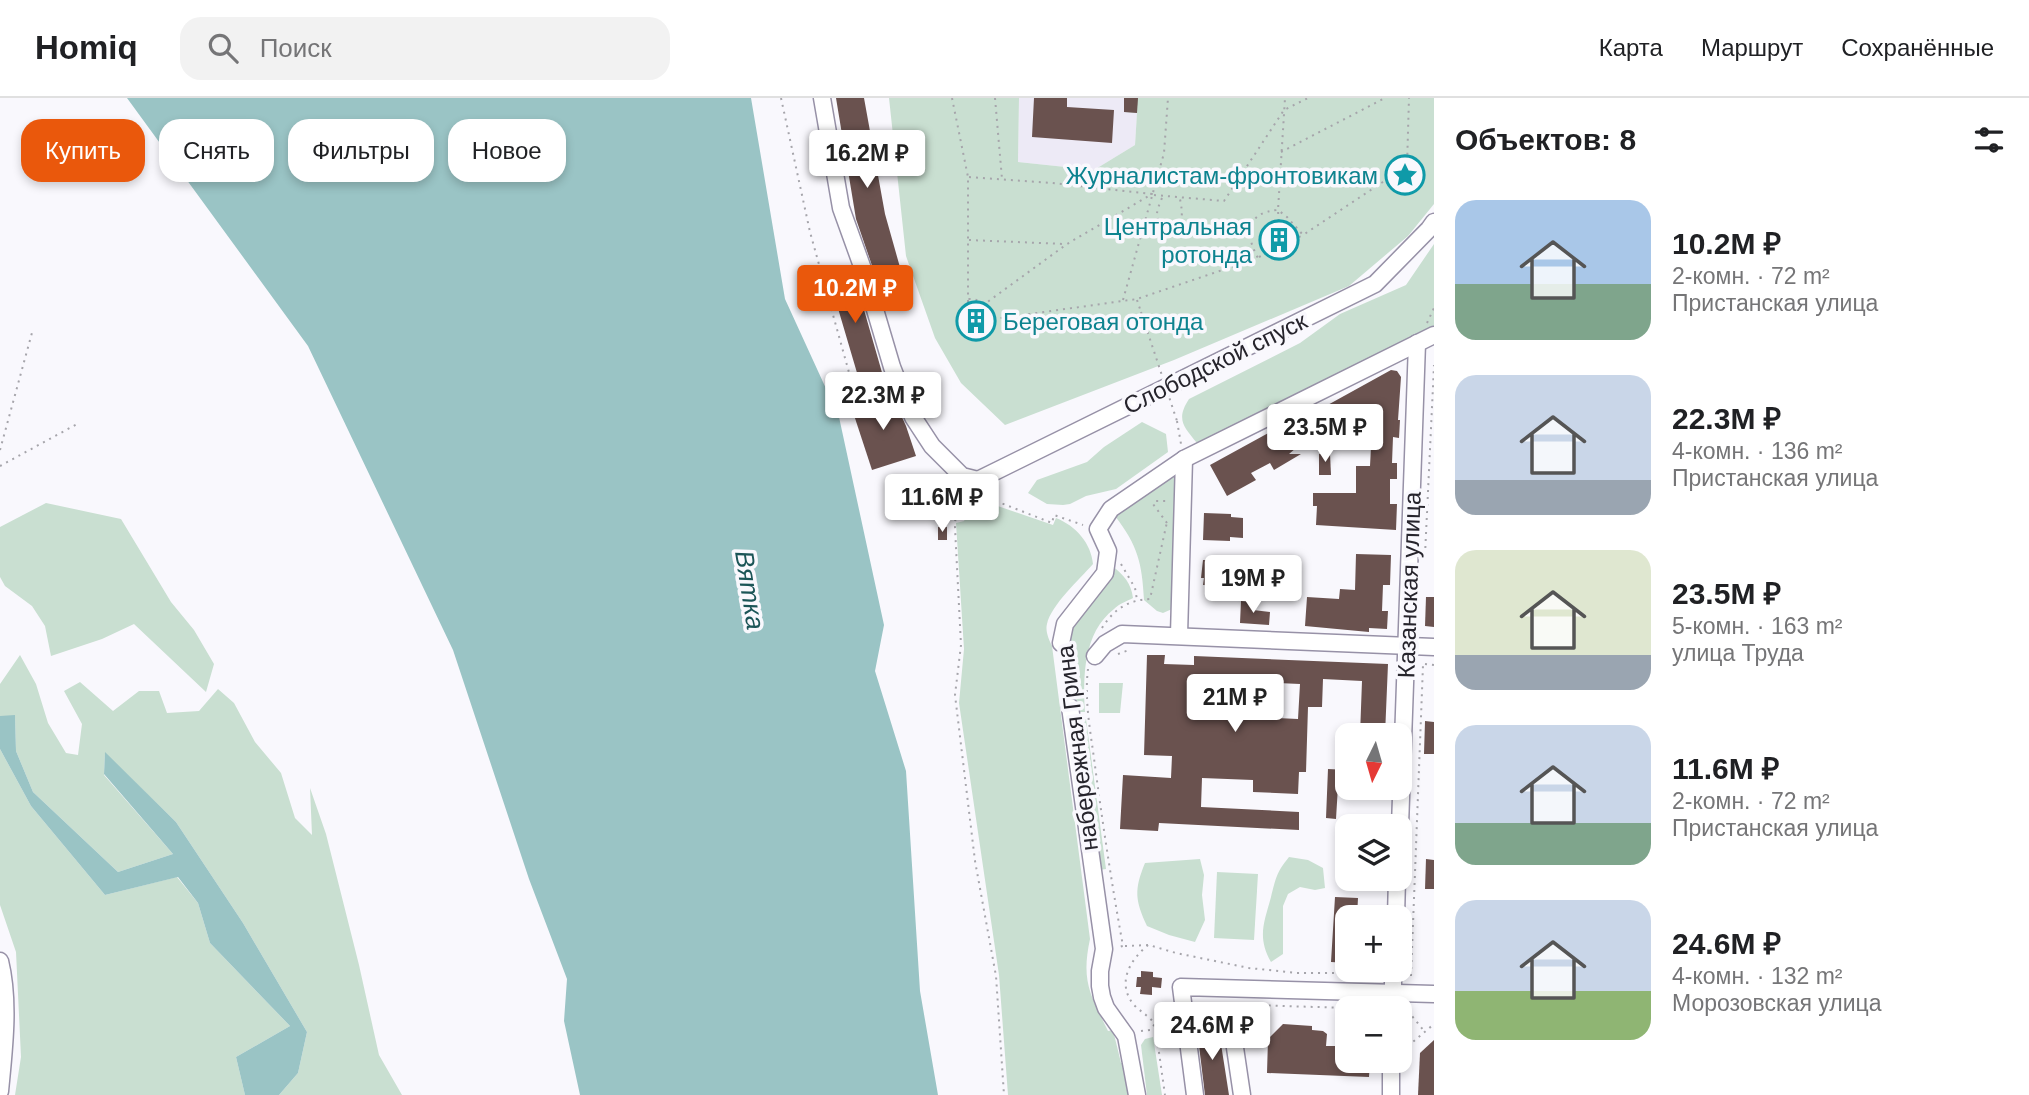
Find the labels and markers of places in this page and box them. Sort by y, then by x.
pin: 16.2M ₽ [802,130,932,190]
place icon: Журналистам-фронтовикам [1384,154,1426,196]
place label: Журналистам-фронтовикам [1066,162,1378,189]
place label: Центральная ротонда [1104,213,1253,268]
building icon: Центральная ротонда [1258,219,1300,261]
pin: 10.2M ₽ [790,266,920,325]
building icon: Береговая отонда [955,300,997,342]
place label: Береговая отонда [1003,308,1204,335]
pin: 22.3M ₽ [818,372,948,432]
pin: 23.5M ₽ [1260,404,1390,464]
pin: 11.6M ₽ [877,474,1007,534]
pin: 19M ₽ [1204,556,1302,615]
pin: 21M ₽ [1186,674,1284,734]
pin: 24.6M ₽ [1147,1002,1277,1062]

